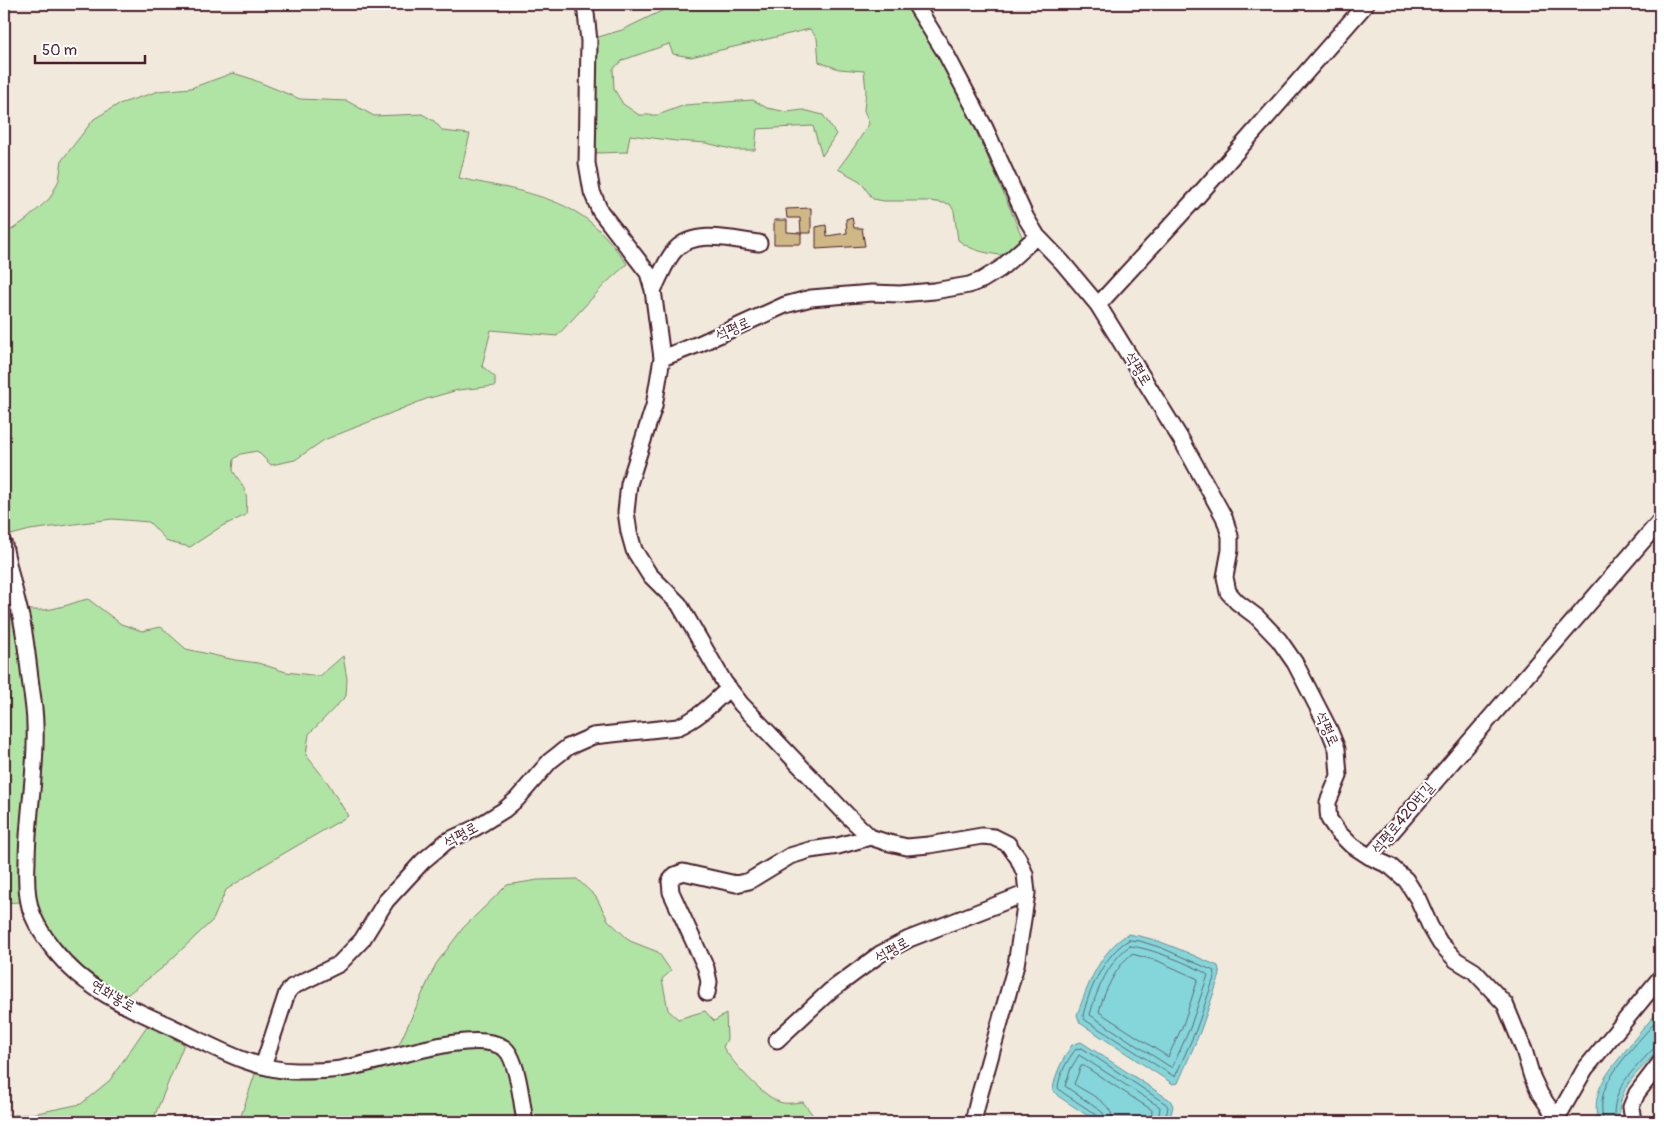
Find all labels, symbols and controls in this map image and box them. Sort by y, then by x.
scale bar [35,32,145,64]
text: 50 m [42,41,77,60]
street label: 석평로 [713,313,753,345]
street label: 석평로 [1121,349,1155,389]
street label: 석평로 [1311,709,1343,749]
street label: 석평로420번길 [1368,778,1438,858]
street label: 석평로 [441,818,481,852]
street label: 석평로 [872,933,912,967]
street label: 연화봉로 [87,976,139,1016]

